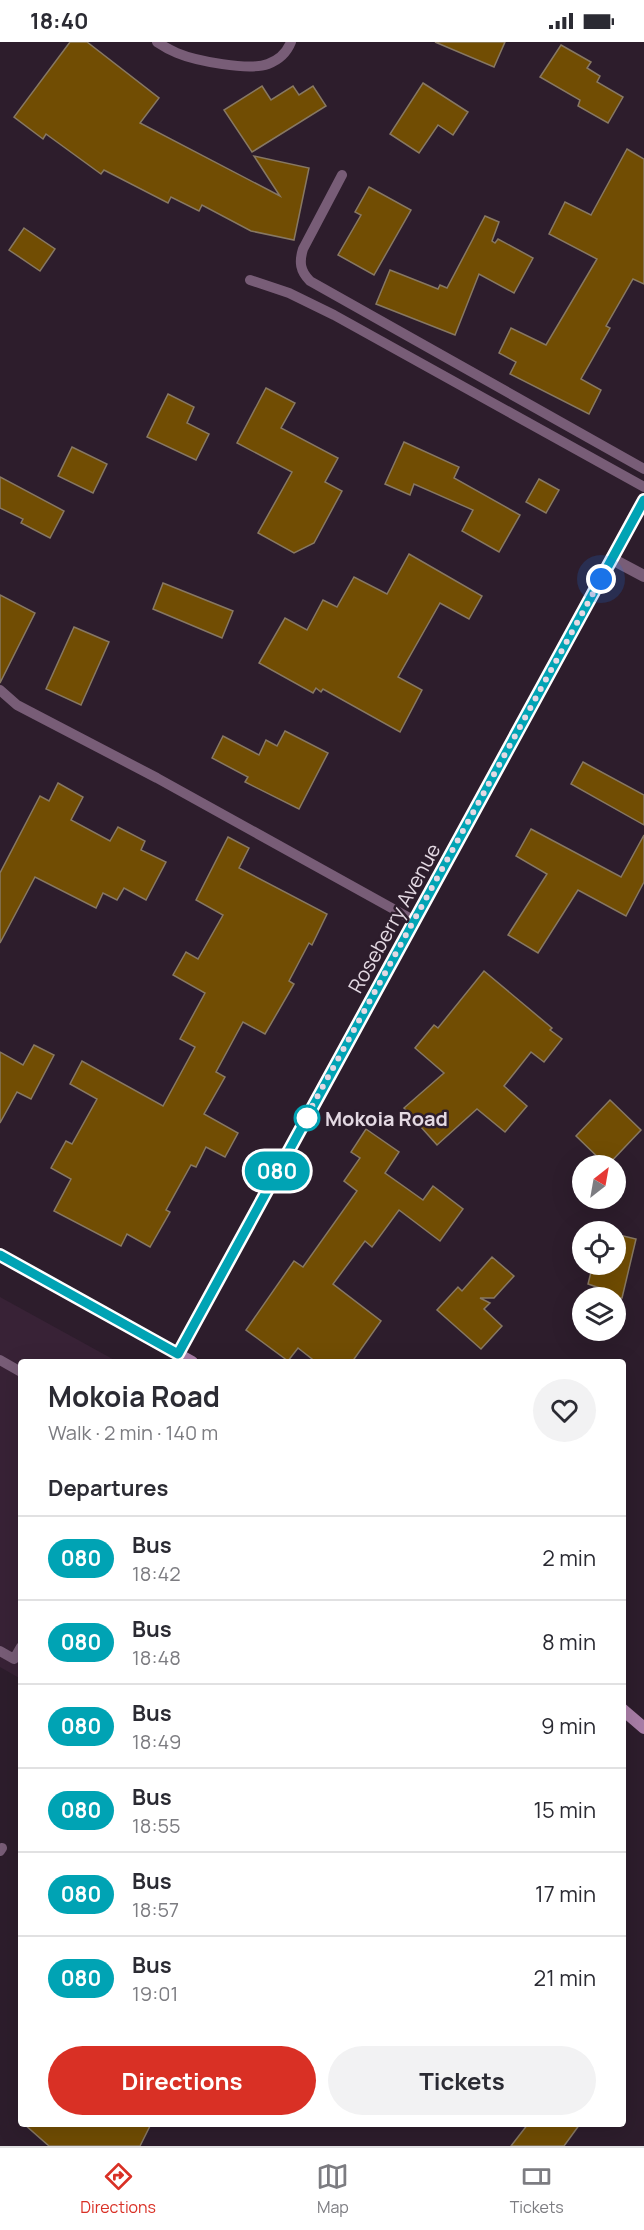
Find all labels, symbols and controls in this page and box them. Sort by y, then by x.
text: 18:40 [30,6,89,36]
your location [586,564,616,594]
street label: Roseberry Avenue [342,838,446,998]
marker: Mokoia Road [294,1105,320,1131]
place label: Mokoia Road [325,1105,448,1132]
line badge: 080 [242,1152,312,1190]
north arrow [572,1155,626,1209]
map controls [572,1155,626,1341]
text: 080 [257,1157,297,1185]
button: locate [572,1221,626,1275]
button: layers [572,1287,626,1341]
text: Mokoia Road [48,1377,220,1415]
button: heart [533,1379,596,1442]
text: Walk · 2 min · 140 m [48,1419,218,1446]
text: Departures [48,1473,168,1503]
text: Bus [132,1530,172,1560]
text: 2 min [542,1543,596,1573]
text: 080 [61,1544,101,1572]
text: 18:42 [132,1560,181,1587]
text: Bus [132,1614,172,1644]
text: 8 min [542,1627,596,1657]
text: 080 [61,1628,101,1656]
text: 18:48 [132,1644,181,1671]
text: Bus [132,1698,172,1728]
text: 9 min [541,1711,596,1741]
text: 080 [61,1712,101,1740]
text: 18:49 [132,1728,181,1755]
text: Bus [132,1782,172,1812]
text: 15 min [533,1795,596,1825]
text: 080 [61,1796,101,1824]
text: 18:55 [132,1812,181,1839]
text: Bus [132,1866,172,1896]
text: 17 min [535,1879,596,1909]
text: 080 [61,1880,101,1908]
text: 18:57 [132,1896,179,1923]
text: Bus [132,1950,172,1980]
text: 21 min [534,1963,596,1993]
text: 080 [61,1964,101,1992]
text: 19:01 [132,1980,178,2007]
button: Directions [48,2046,316,2115]
button: Tickets [328,2046,596,2115]
tab: Directions [80,2160,156,2218]
tab: Map [316,2160,349,2218]
tab: Tickets [510,2160,564,2218]

